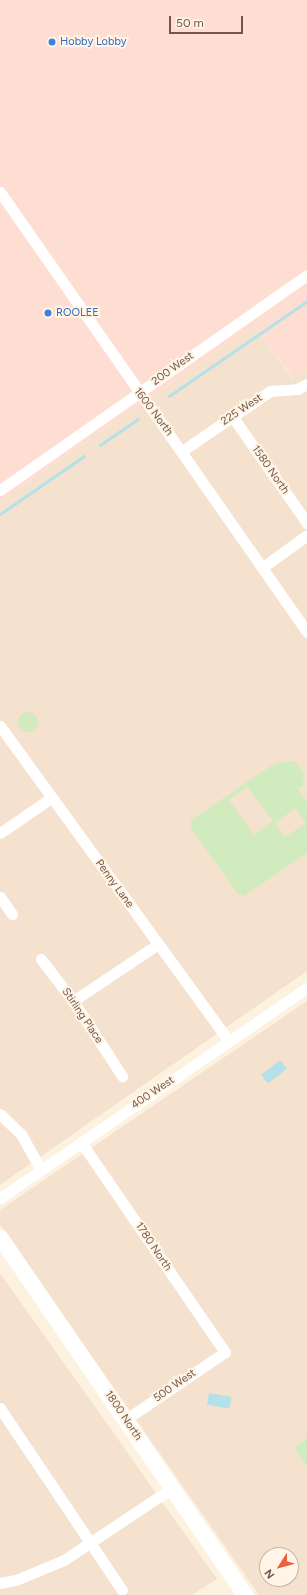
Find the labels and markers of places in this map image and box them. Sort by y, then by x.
place label: Hobby Lobby [60,35,127,49]
marker: Hobby Lobby [47,37,57,47]
place label: ROOLEE [56,306,99,320]
marker: ROOLEE [43,308,53,318]

